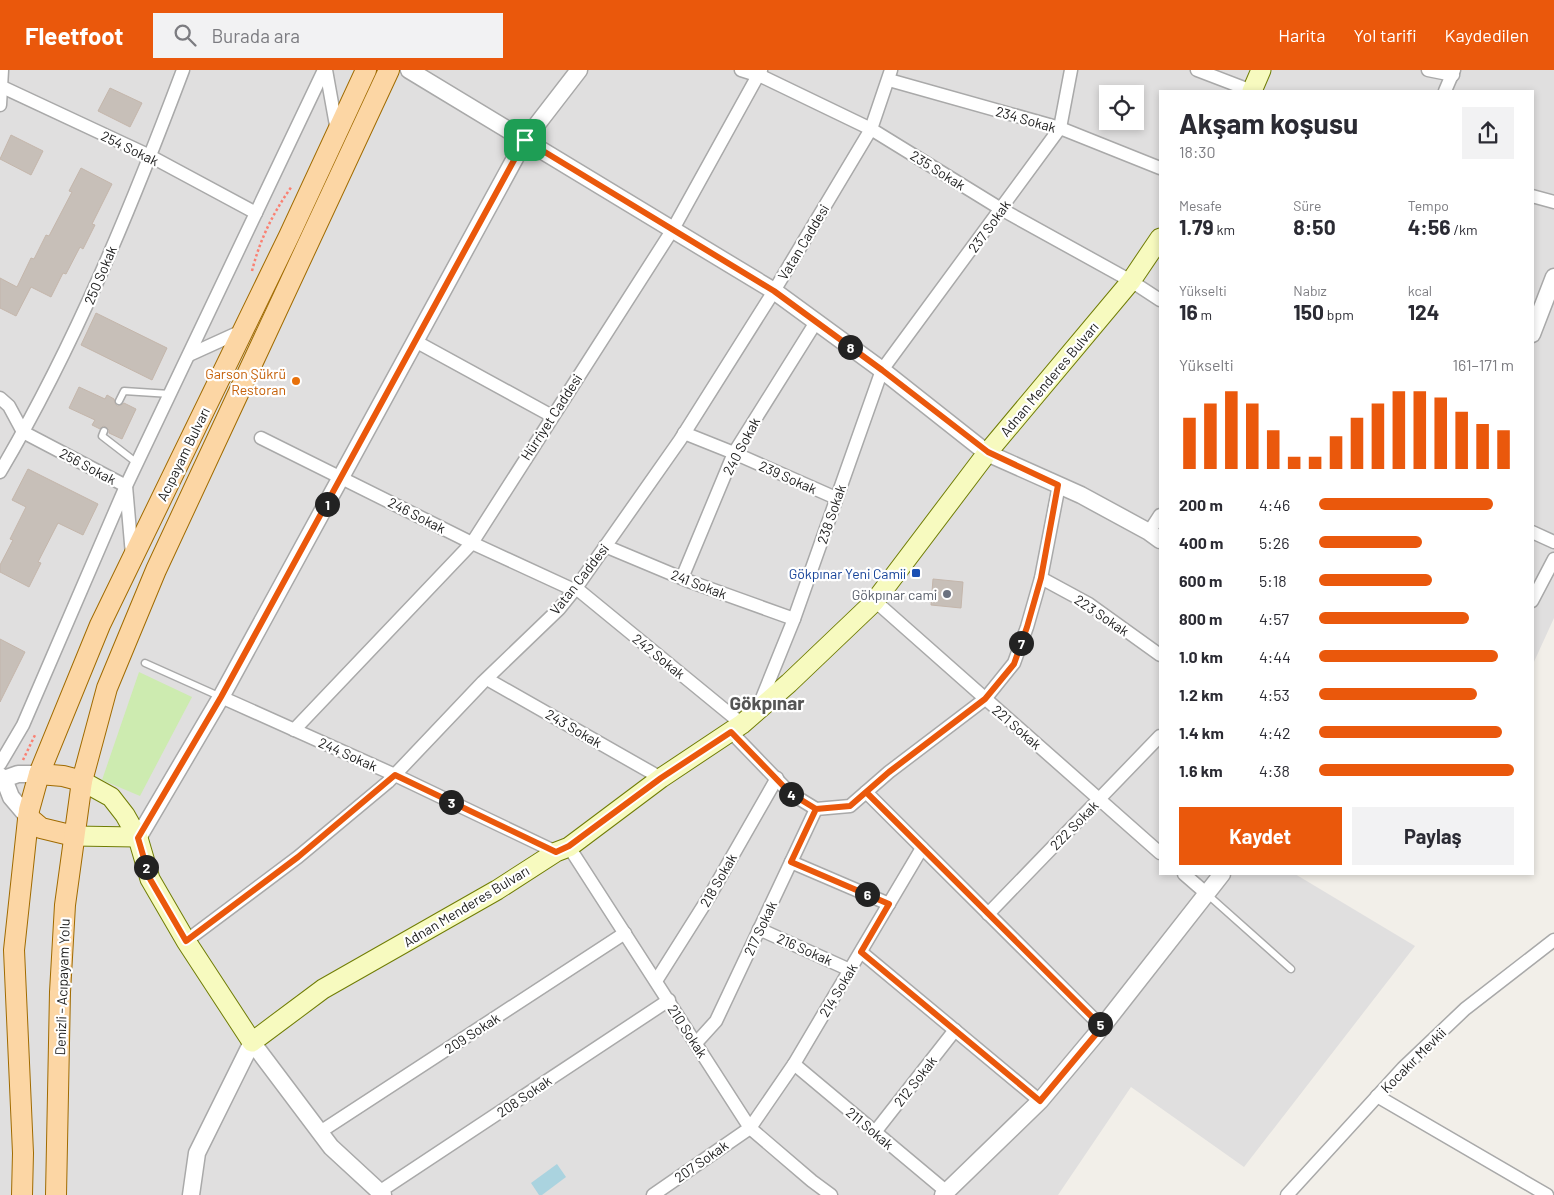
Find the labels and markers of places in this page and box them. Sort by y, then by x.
pin [504,119,546,161]
pin: 8 [838,334,862,360]
place label: Garson Şükrü Restoran [205,365,286,398]
marker: Garson Şükrü Restoran [290,375,302,387]
pin: 1 [314,492,340,516]
place label: Gökpınar Yeni Camii [789,565,906,582]
marker: Gökpınar Yeni Camii [910,567,922,579]
place label: Gökpınar cami [852,586,937,603]
marker: Gökpınar cami [941,588,953,600]
pin: 7 [1008,630,1034,656]
pin: 4 [778,782,804,806]
pin: 3 [438,790,464,814]
pin: 2 [134,854,158,880]
pin: 6 [854,882,880,906]
pin: 5 [1088,1012,1112,1036]

